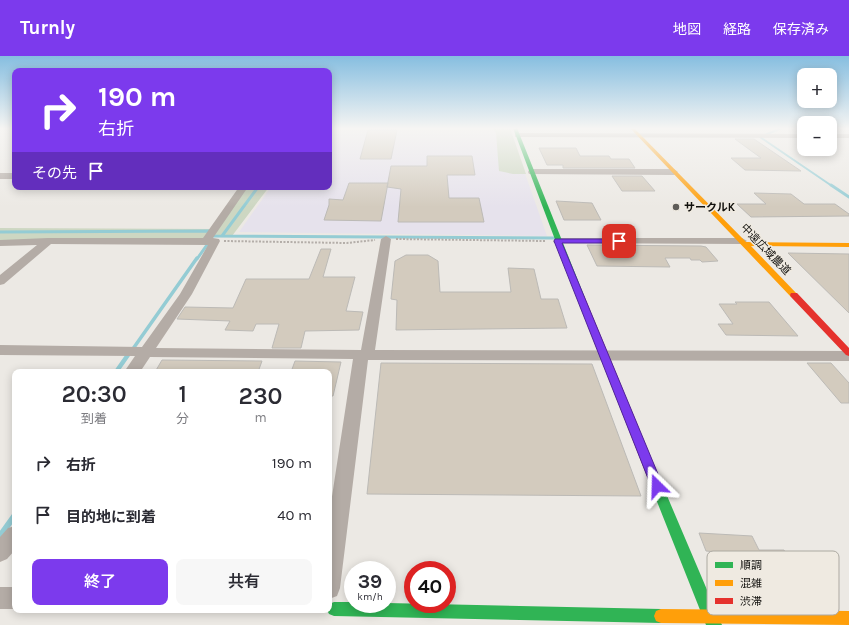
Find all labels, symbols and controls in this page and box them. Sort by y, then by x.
text: Turnly [20,17,75,39]
text: 地図 [673,21,701,38]
text: 経路 [723,21,751,38]
text: 保存済み [773,21,829,38]
map controls [797,68,837,156]
button: + [797,68,837,108]
text: 190 m [98,80,176,113]
icon: right [32,84,84,136]
button: − [797,116,837,156]
text: 右折 [98,118,134,140]
icon: arrive [85,160,107,182]
text: その先 [32,164,77,182]
place label: サークルK [684,201,736,214]
marker: サークルK [671,202,681,212]
street label: 中遠広域農道 [738,221,793,278]
pin [602,224,636,258]
icon: arrive [608,230,630,252]
text: 20:30 [61,380,127,408]
text: 1 [178,380,187,408]
text: 230 [239,382,283,410]
text: m [254,410,267,425]
text: 到着 [81,411,107,426]
text: 分 [176,411,189,426]
icon: right [32,452,54,474]
text: 190 m [272,454,312,472]
text: 右折 [66,456,96,474]
position arrow [636,465,678,507]
icon: arrive [32,504,54,526]
text: 40 m [277,506,312,524]
text: 目的地に到着 [66,508,156,526]
legend [707,551,839,615]
button: 終了 [32,559,168,605]
button: 共有 [176,559,312,605]
text: 順調 [740,559,762,572]
speed limit sign: 40 [404,561,456,613]
text: 39 [358,570,382,593]
text: 混雑 [740,577,762,590]
text: km/h [357,591,383,603]
text: 渋滞 [740,595,762,608]

